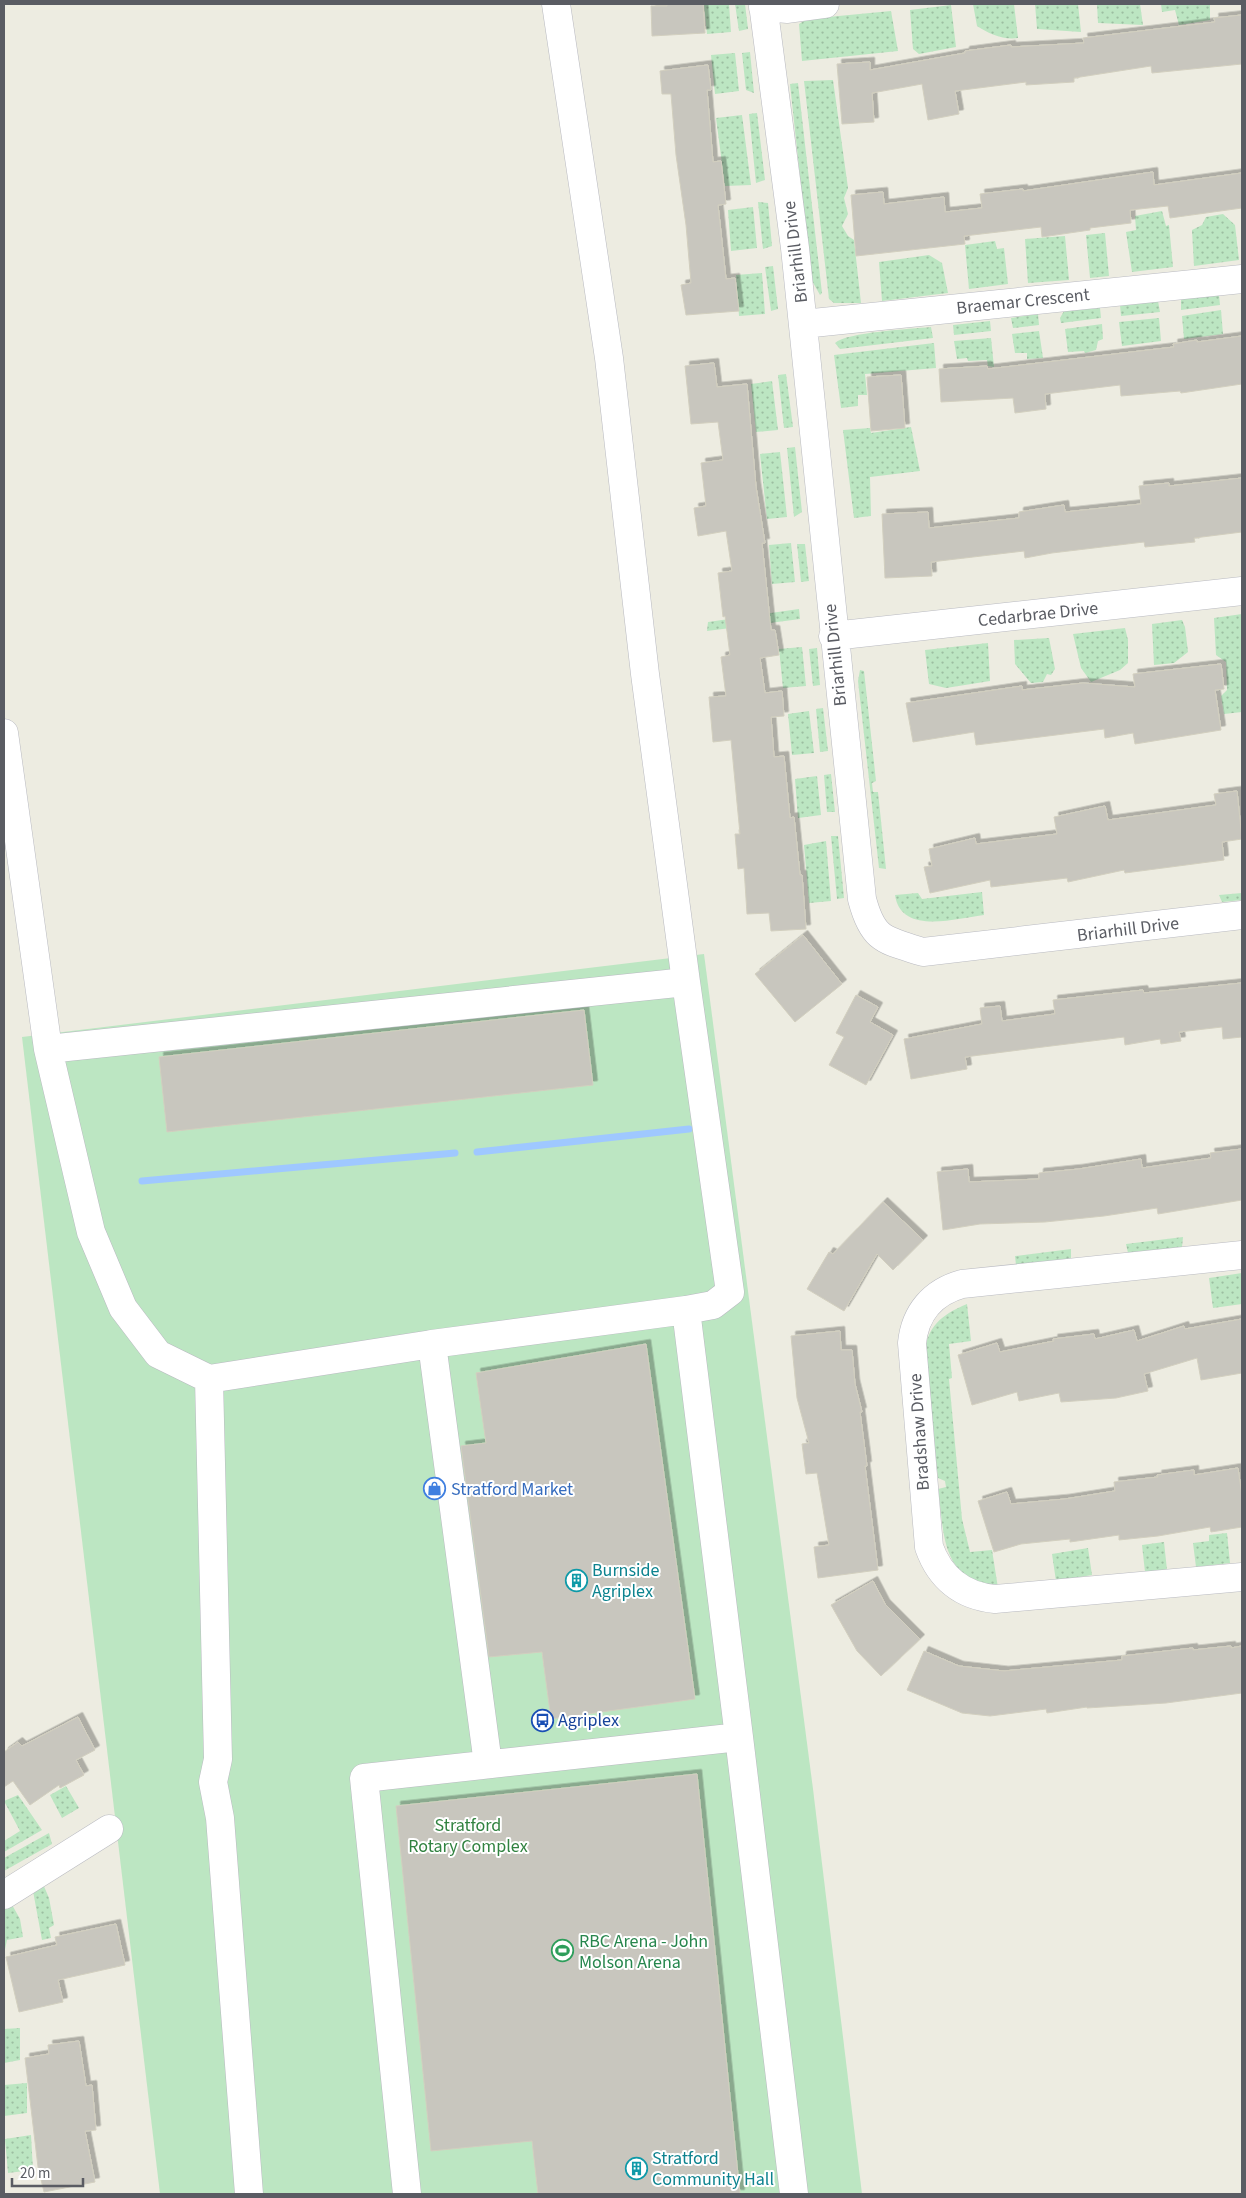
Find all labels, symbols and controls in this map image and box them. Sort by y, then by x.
street label: Briarhill Drive [777,199,814,304]
street label: Braemar Crescent [955,282,1091,321]
street label: Cedarbrae Drive [977,596,1100,633]
street label: Briarhill Drive [818,603,853,707]
street label: Briarhill Drive [1076,911,1181,948]
street label: Bradshaw Drive [903,1372,936,1491]
shop icon: Stratford Market [423,1477,447,1501]
place label: Stratford Market [451,1477,573,1502]
place label: Burnside Agriplex [592,1558,659,1604]
building icon: Burnside Agriplex [564,1568,588,1592]
bus stop icon: Agriplex [530,1708,554,1732]
place label: Agriplex [558,1708,619,1733]
park label: Stratford Rotary Complex [408,1813,528,1859]
place label: RBC Arena - John Molson Arena [579,1929,708,1975]
sports icon: RBC Arena - John Molson Arena [551,1939,575,1963]
place label: Stratford Community Hall [652,2146,774,2192]
scale bar [12,2156,84,2188]
building icon: Stratford Community Hall [624,2156,648,2180]
text: 20 m [20,2163,50,2184]

